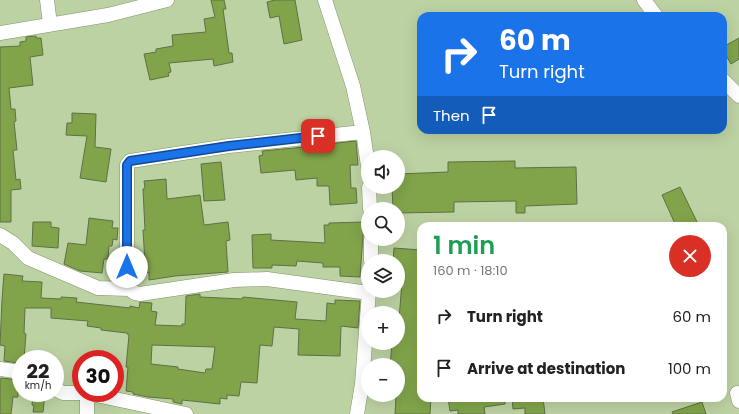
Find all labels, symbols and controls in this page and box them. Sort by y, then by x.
text: 60 m [499,21,571,60]
icon: right [433,28,485,80]
text: Turn right [499,59,585,84]
icon: arrive [478,104,500,126]
text: Then [433,105,470,126]
pin [301,119,335,153]
icon: arrive [307,125,329,147]
map controls [361,150,405,402]
button: sound [361,150,405,194]
button: search [361,202,405,246]
text: 1 min [433,229,495,262]
button: close [669,235,711,277]
position arrow [106,246,148,288]
button: layers [361,254,405,298]
text: 160 m · 18:10 [433,261,508,280]
icon: right [433,305,455,327]
button: + [361,306,405,350]
text: Turn right [467,306,543,327]
text: 60 m [673,306,711,327]
speed limit sign: 30 [72,350,124,402]
text: 22 [27,357,49,385]
icon: arrive [433,357,455,379]
button: − [361,358,405,402]
text: Arrive at destination [467,358,625,379]
text: 100 m [668,358,711,379]
text: km/h [25,378,51,393]

